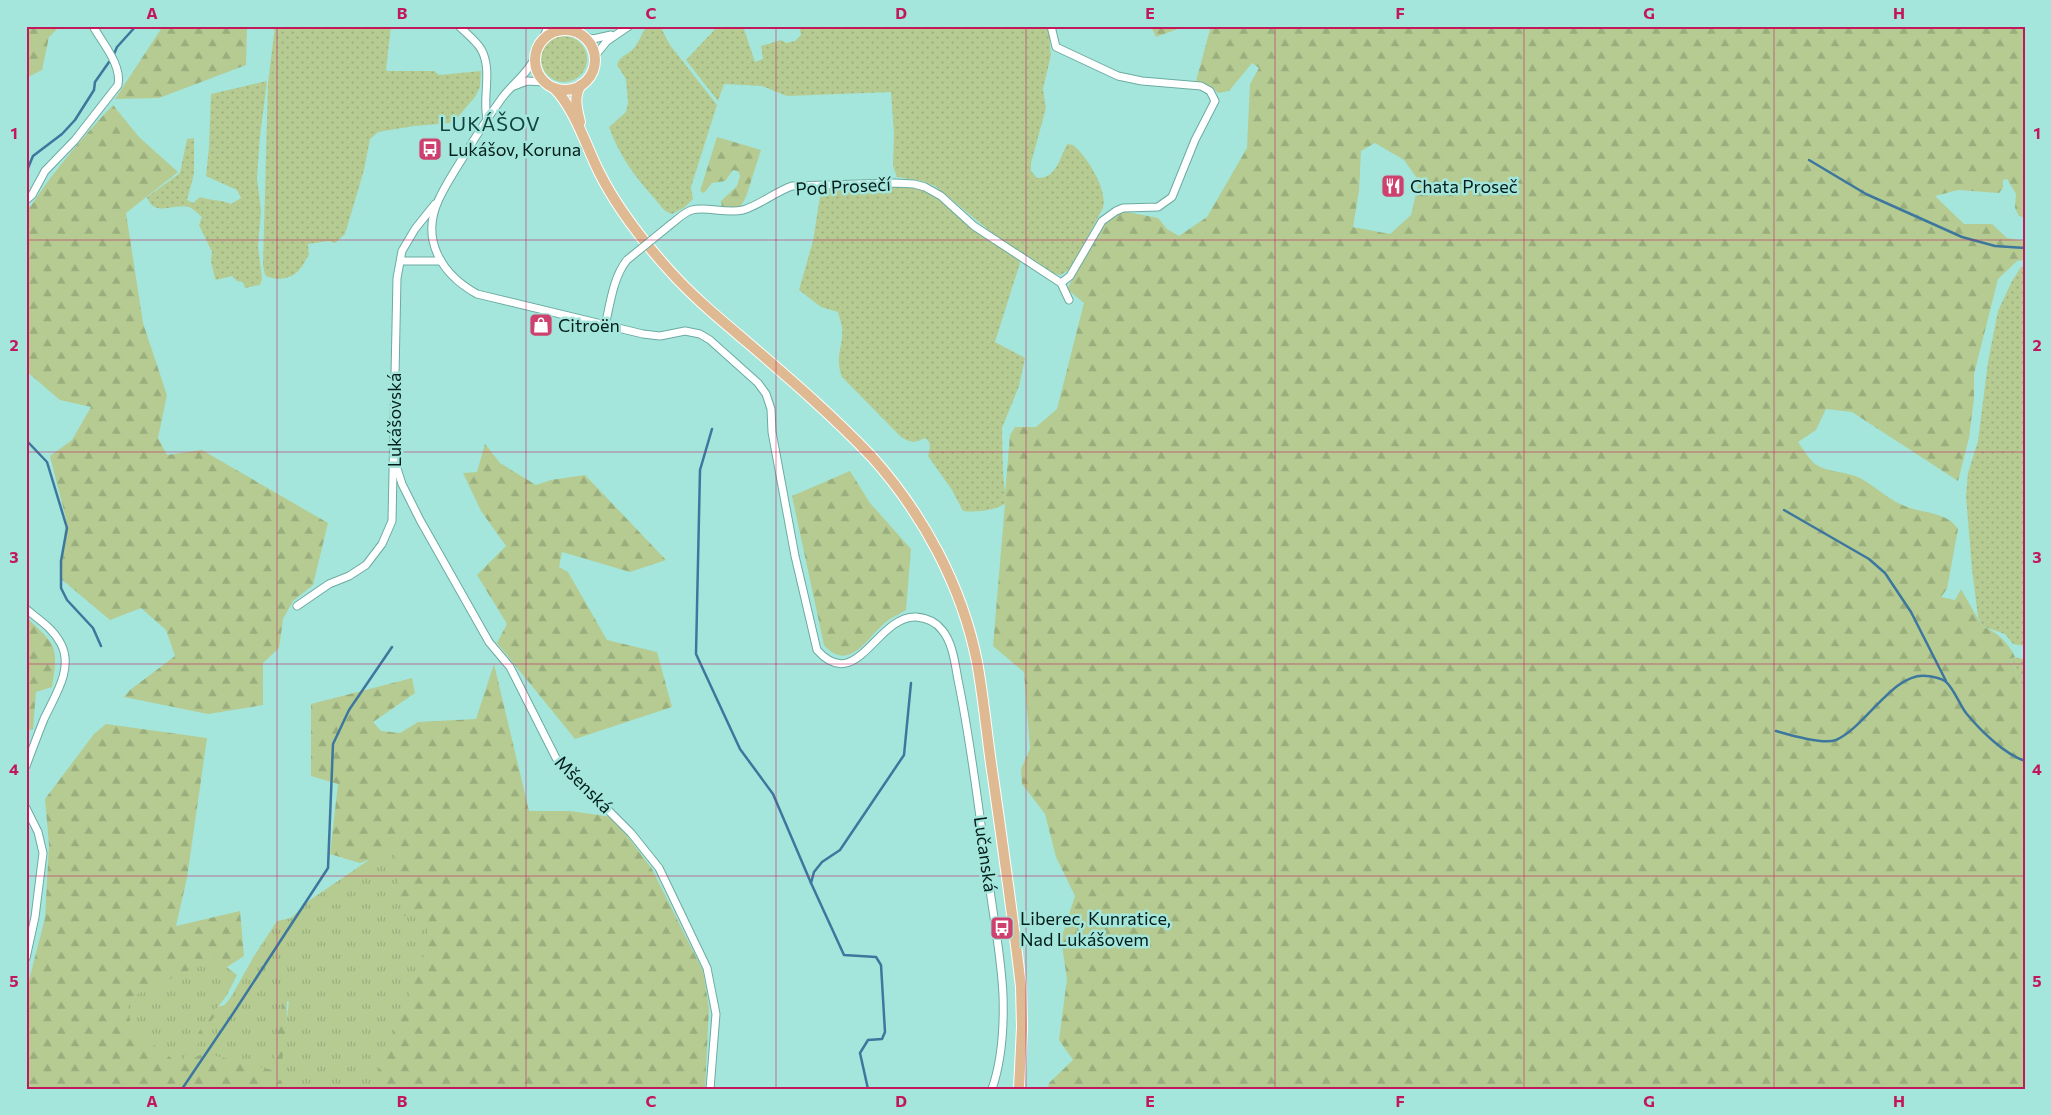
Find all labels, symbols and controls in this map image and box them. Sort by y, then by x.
text: A [146,3,158,22]
text: B [397,3,408,22]
text: C [646,3,657,22]
text: D [895,3,907,22]
text: E [1145,3,1155,22]
text: F [1395,3,1405,22]
text: G [1643,3,1655,22]
text: H [1893,3,1905,22]
district label: LUKÁŠOV [439,111,541,135]
text: 1 [10,123,18,142]
text: 1 [2033,123,2041,142]
bus stop icon: Lukášov, Koruna [417,136,443,162]
place label: Lukášov, Koruna [448,138,581,160]
street label: Pod Prosečí [795,172,893,199]
restaurant icon: Chata Proseč [1380,173,1406,199]
place label: Chata Proseč [1410,175,1518,197]
shop icon: Citroën [528,312,554,338]
place label: Citroën [558,314,620,336]
text: 2 [9,335,19,354]
text: 2 [2032,335,2042,354]
street label: Lukášovská [383,373,405,467]
text: 3 [9,547,19,566]
text: 3 [2032,547,2042,566]
street label: Mšenská [551,751,617,817]
text: 4 [9,759,19,778]
text: 4 [2032,759,2042,778]
street label: Lučanská [970,815,1002,893]
place label: Liberec, Kunratice, Nad Lukášovem [1020,907,1171,950]
bus stop icon: Liberec, Kunratice, Nad Lukášovem [989,915,1015,941]
text: 5 [9,971,19,990]
text: 5 [2032,971,2042,990]
text: A [146,1091,158,1110]
text: B [397,1091,408,1110]
text: C [646,1091,657,1110]
text: D [895,1091,907,1110]
text: E [1145,1091,1155,1110]
text: F [1395,1091,1405,1110]
text: G [1643,1091,1655,1110]
text: H [1893,1091,1905,1110]

